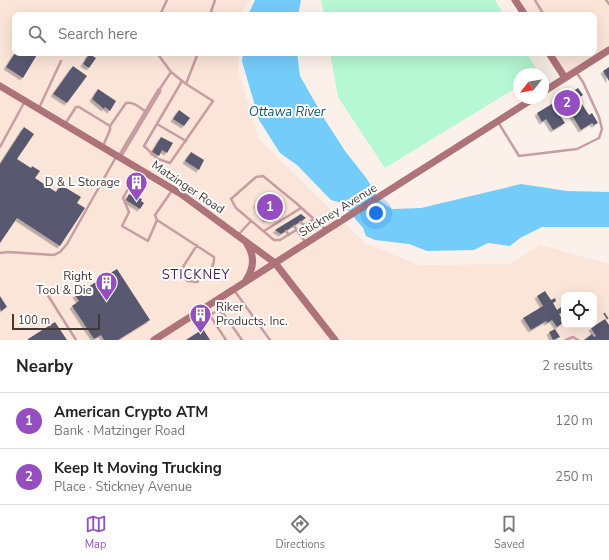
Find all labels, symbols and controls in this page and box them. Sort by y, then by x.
search box [12,12,597,56]
icon: search [26,23,48,45]
text: Search here [58,24,138,44]
north arrow [513,68,549,104]
pin: 2 [554,88,580,118]
water label: Ottawa River [249,103,326,121]
street label: Matzinger Road [148,157,228,217]
building icon: D & L Storage [123,169,149,202]
place label: D & L Storage [45,174,120,190]
street label: Stickney Avenue [296,180,380,240]
pin: 1 [257,192,283,222]
your location [366,203,386,223]
district label: STICKNEY [162,266,230,284]
place label: Right Tool & Die [36,268,93,298]
building icon: Right Tool & Die [94,270,120,303]
map controls [561,292,597,328]
button: locate [561,292,597,328]
place label: Riker Products, Inc. [216,299,288,329]
building icon: Riker Products, Inc. [188,301,214,334]
scale bar [12,312,100,331]
text: 100 m [18,313,50,328]
text: Nearby [16,355,73,378]
text: 2 results [542,357,593,375]
text: American Crypto ATM [54,402,208,422]
text: 1 [25,412,33,430]
text: 120 m [555,412,593,430]
text: Bank · Matzinger Road [54,422,185,440]
text: Keep It Moving Trucking [54,458,222,478]
text: 2 [25,468,33,486]
text: 250 m [555,468,593,486]
text: Place · Stickney Avenue [54,478,192,496]
tab: Map [85,513,107,552]
tab: Directions [276,513,325,552]
tab: Saved [494,513,524,552]

